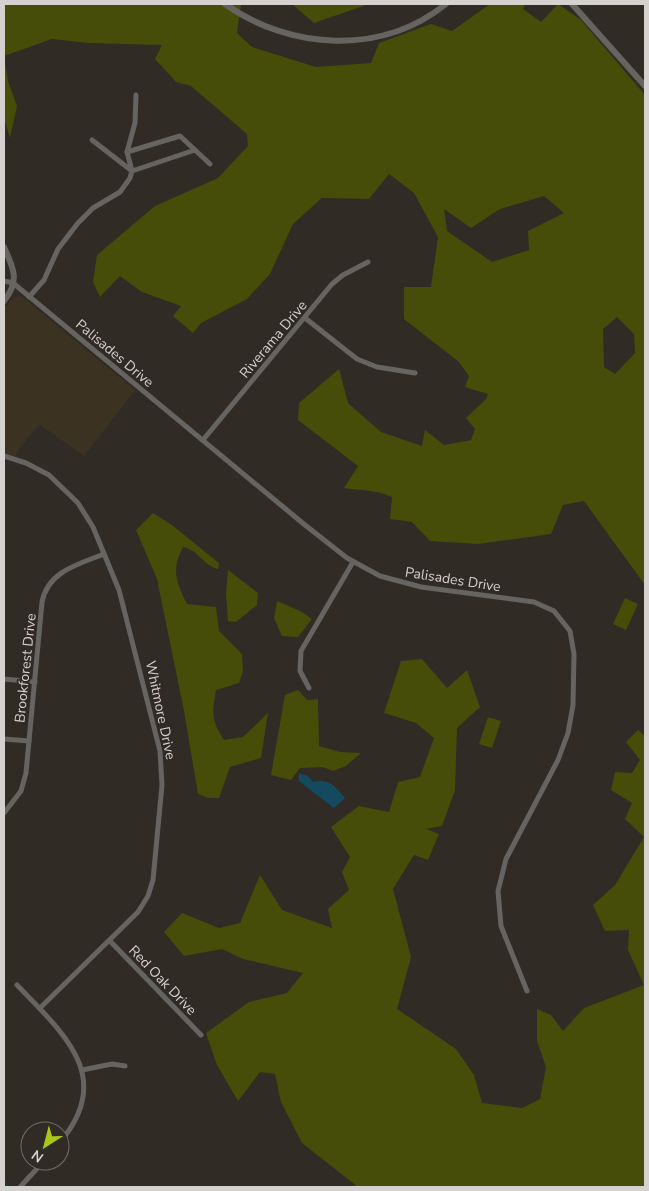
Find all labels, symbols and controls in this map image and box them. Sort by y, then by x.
street label: Riverama Drive [235,297,311,382]
street label: Palisades Drive [72,315,158,392]
street label: Palisades Drive [404,563,502,596]
street label: Brookforest Drive [10,612,41,724]
street label: Whitmore Drive [141,659,180,761]
street label: Red Oak Drive [124,941,201,1019]
north arrow [20,1121,70,1171]
text: N [28,1145,47,1167]

